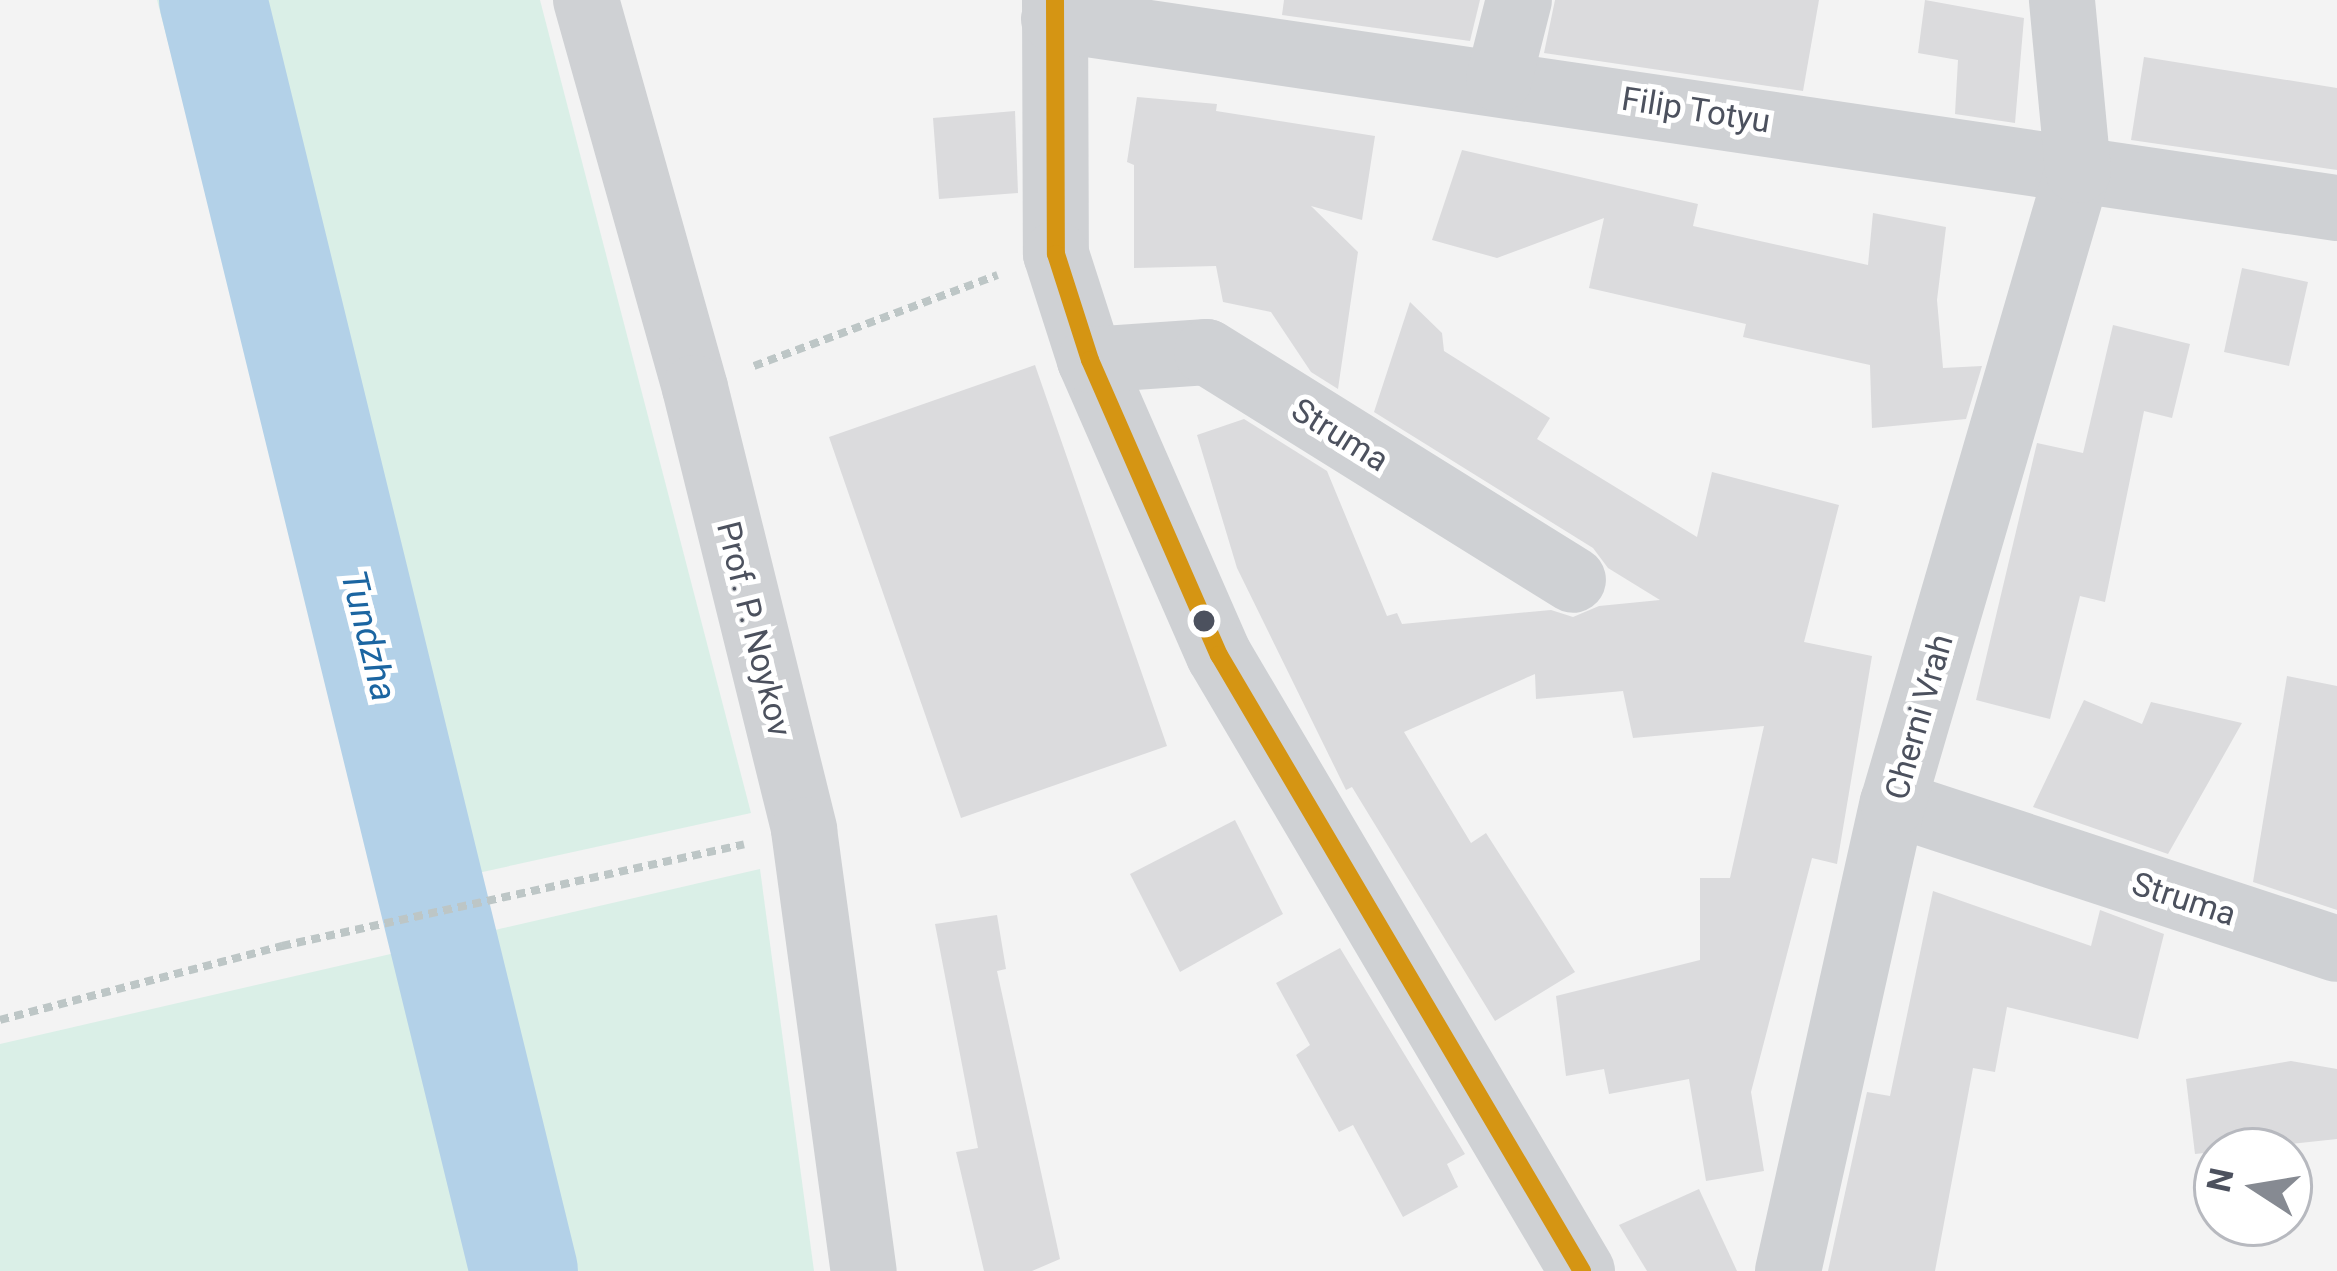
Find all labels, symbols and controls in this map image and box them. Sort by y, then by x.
street label: Filip Totyu [1619,79,1773,141]
street label: Struma [1284,390,1396,480]
street label: Prof. P. Noykov [708,517,800,741]
water label: Tundzha [331,566,405,706]
unlabelled marker [1193,610,1215,632]
street label: Cherni Vrah [1877,630,1961,804]
street label: Struma [2127,864,2241,934]
north arrow [2193,1127,2313,1247]
text: N [2199,1165,2242,1195]

